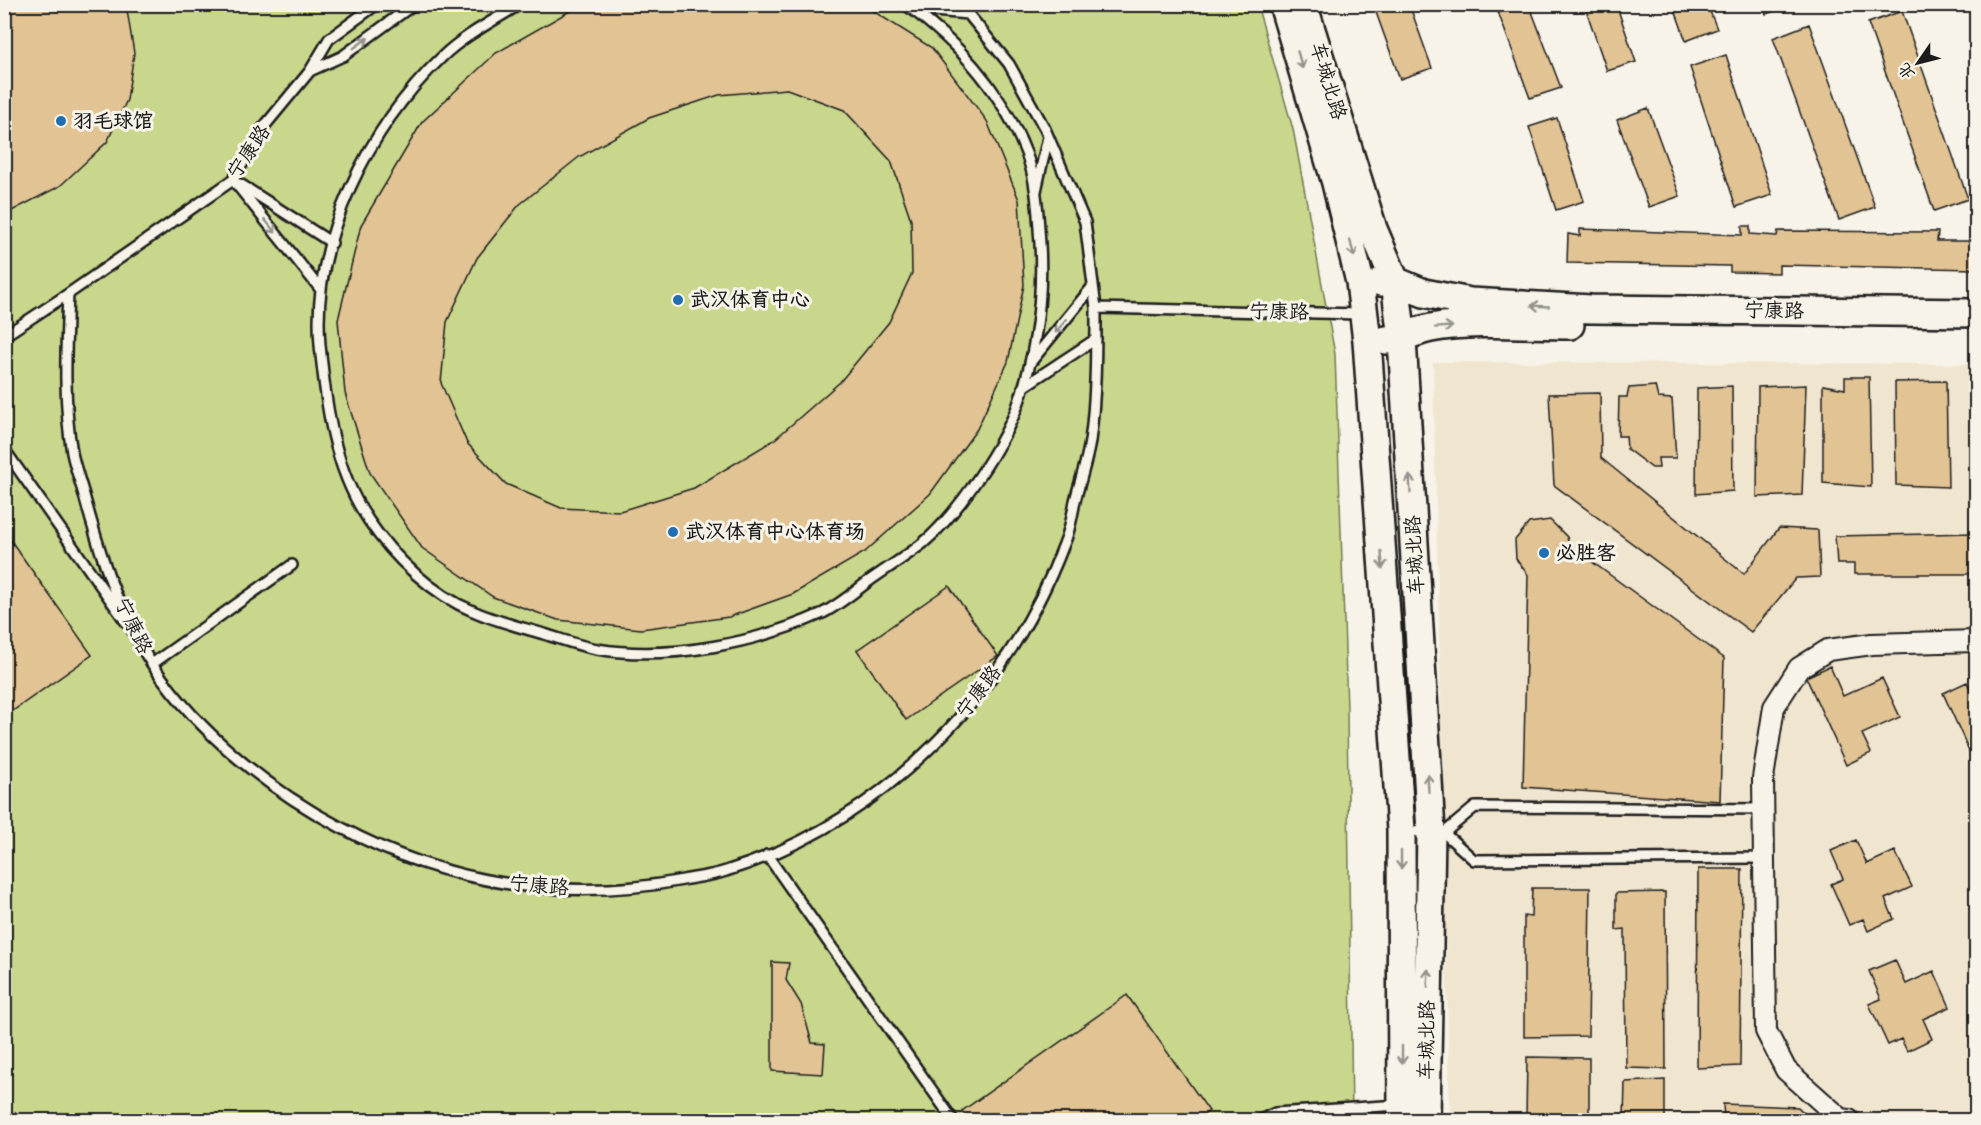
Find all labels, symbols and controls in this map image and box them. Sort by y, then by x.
north arrow [1888,33,1948,93]
one-way arrow [353,36,369,49]
street label: 车城北路 [1303,39,1353,124]
one-way arrow [1295,50,1306,69]
text: 北 [1893,58,1920,84]
place label: 羽毛球馆 [73,107,153,135]
marker: 羽毛球馆 [54,114,68,128]
street label: 宁康路 [221,118,278,185]
one-way arrow [263,217,276,233]
one-way arrow [1346,239,1358,258]
place label: 武汉体育中心 [690,286,810,314]
marker: 武汉体育中心 [671,293,685,307]
street label: 宁康路 [1744,296,1805,326]
street label: 宁康路 [1249,297,1310,327]
one-way arrow [1531,300,1551,311]
one-way arrow [1054,318,1067,334]
one-way arrow [1434,321,1454,332]
one-way arrow [1405,474,1416,494]
street label: 车城北路 [1399,513,1431,596]
place label: 武汉体育中心体育场 [685,518,865,546]
marker: 武汉体育中心体育场 [666,525,680,539]
place label: 必胜客 [1556,539,1616,567]
marker: 必胜客 [1537,546,1551,560]
one-way arrow [1377,550,1388,570]
street label: 宁康路 [107,593,159,660]
street label: 宁康路 [950,659,1009,724]
one-way arrow [1422,774,1433,794]
one-way arrow [1395,849,1407,869]
street label: 宁康路 [508,869,571,903]
one-way arrow [1422,969,1434,989]
street label: 车城北路 [1412,999,1442,1080]
one-way arrow [1396,1044,1408,1064]

